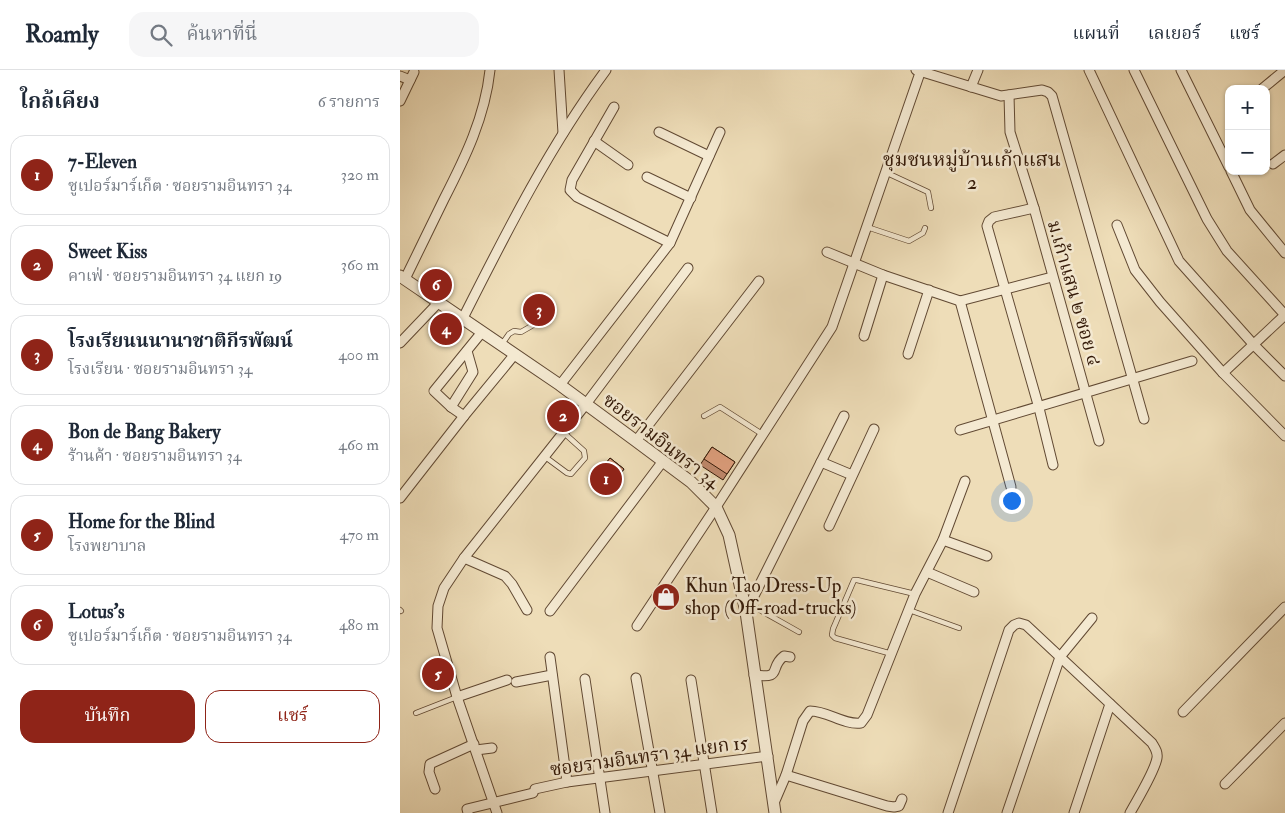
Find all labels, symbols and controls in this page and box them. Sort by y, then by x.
search box [129,12,479,57]
text: Roamly [25,19,99,50]
icon: search [147,21,175,49]
text: ค้นหาที่นี่ [187,22,257,46]
text: แผนที่ [1072,22,1120,45]
text: เลเยอร์ [1148,22,1201,45]
text: แชร์ [1229,22,1260,45]
map controls [1225,85,1270,175]
button: + [1225,85,1270,130]
text: ใกล้เคียง [20,88,100,115]
text: 6 รายการ [318,92,380,112]
button: − [1225,130,1270,175]
district label: ชุมชนหมู่บ้านเก้าแสน 2 [883,147,1061,195]
text: 7-Eleven [68,150,137,174]
text: 1 [34,165,40,185]
text: 320 m [341,165,379,185]
text: ซูเปอร์มาร์เก็ต · ซอยรามอินทรา 34 [68,176,291,196]
street label: ม.เก้าแสน ๒ ซอย ๔ [1042,218,1106,368]
text: Sweet Kiss [68,240,147,264]
text: 2 [33,255,41,275]
text: 360 m [341,255,379,275]
text: คาเฟ่ · ซอยรามอินทรา 34 แยก 19 [68,266,282,286]
pin: 6 [420,266,452,304]
pin: 3 [523,291,555,329]
pin: 4 [430,310,462,348]
text: โรงเรียนนนานาชาติกีรพัฒน์ [68,329,293,353]
text: 3 [34,345,40,365]
text: 400 m [338,345,379,365]
text: โรงเรียน · ซอยรามอินทรา 34 [68,359,252,379]
street label: ซอยรามอินทรา 34 [598,388,725,494]
pin: 2 [547,397,579,435]
text: Bon de Bang Bakery [68,420,221,444]
text: 4 [33,435,41,455]
text: 460 m [338,435,379,455]
text: ร้านค้า · ซอยรามอินทรา 34 [68,446,241,466]
pin: 1 [590,460,622,498]
your location [999,488,1025,514]
text: Home for the Blind [68,510,215,534]
text: 5 [33,525,41,545]
text: 470 m [339,525,379,545]
text: โรงพยาบาล [68,536,146,556]
place label: Khun Tao Dress-Up shop (Off-road-trucks) [685,574,856,621]
shop icon: Khun Tao Dress-Up shop (Off-road-trucks) [651,582,681,612]
text: Lotus's [68,600,125,624]
text: 6 [33,615,41,635]
text: 480 m [339,615,379,635]
text: ซูเปอร์มาร์เก็ต · ซอยรามอินทรา 34 [68,626,291,646]
pin: 5 [422,655,454,693]
button: บันทึก [20,690,195,743]
button: แชร์ [205,690,380,743]
street label: ซอยรามอินทรา 34 แยก 15 [548,730,750,782]

